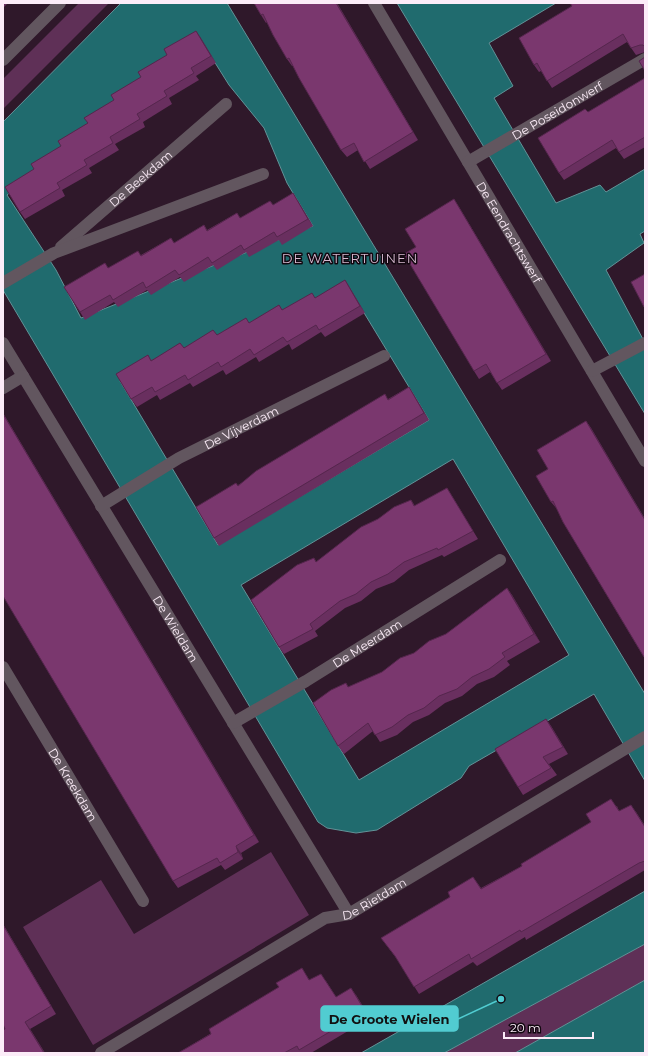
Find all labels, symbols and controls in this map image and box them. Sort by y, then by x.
street label: De Poseidonwerf [509,77,606,143]
street label: De Beekdam [106,147,175,210]
street label: De Eendrachtswerf [474,179,546,286]
district label: DE WATERTUINEN [282,250,418,266]
street label: De Vijverdam [201,402,281,452]
street label: De Wieldam [150,593,202,665]
street label: De Meerdam [329,616,404,670]
street label: De Kreekdam [46,745,101,824]
street label: De Rietdam [341,874,409,923]
callout: De Groote Wielen [321,1006,458,1031]
text: De Groote Wielen [329,1011,449,1027]
scale bar [504,1014,593,1040]
text: 20 m [510,1020,541,1035]

